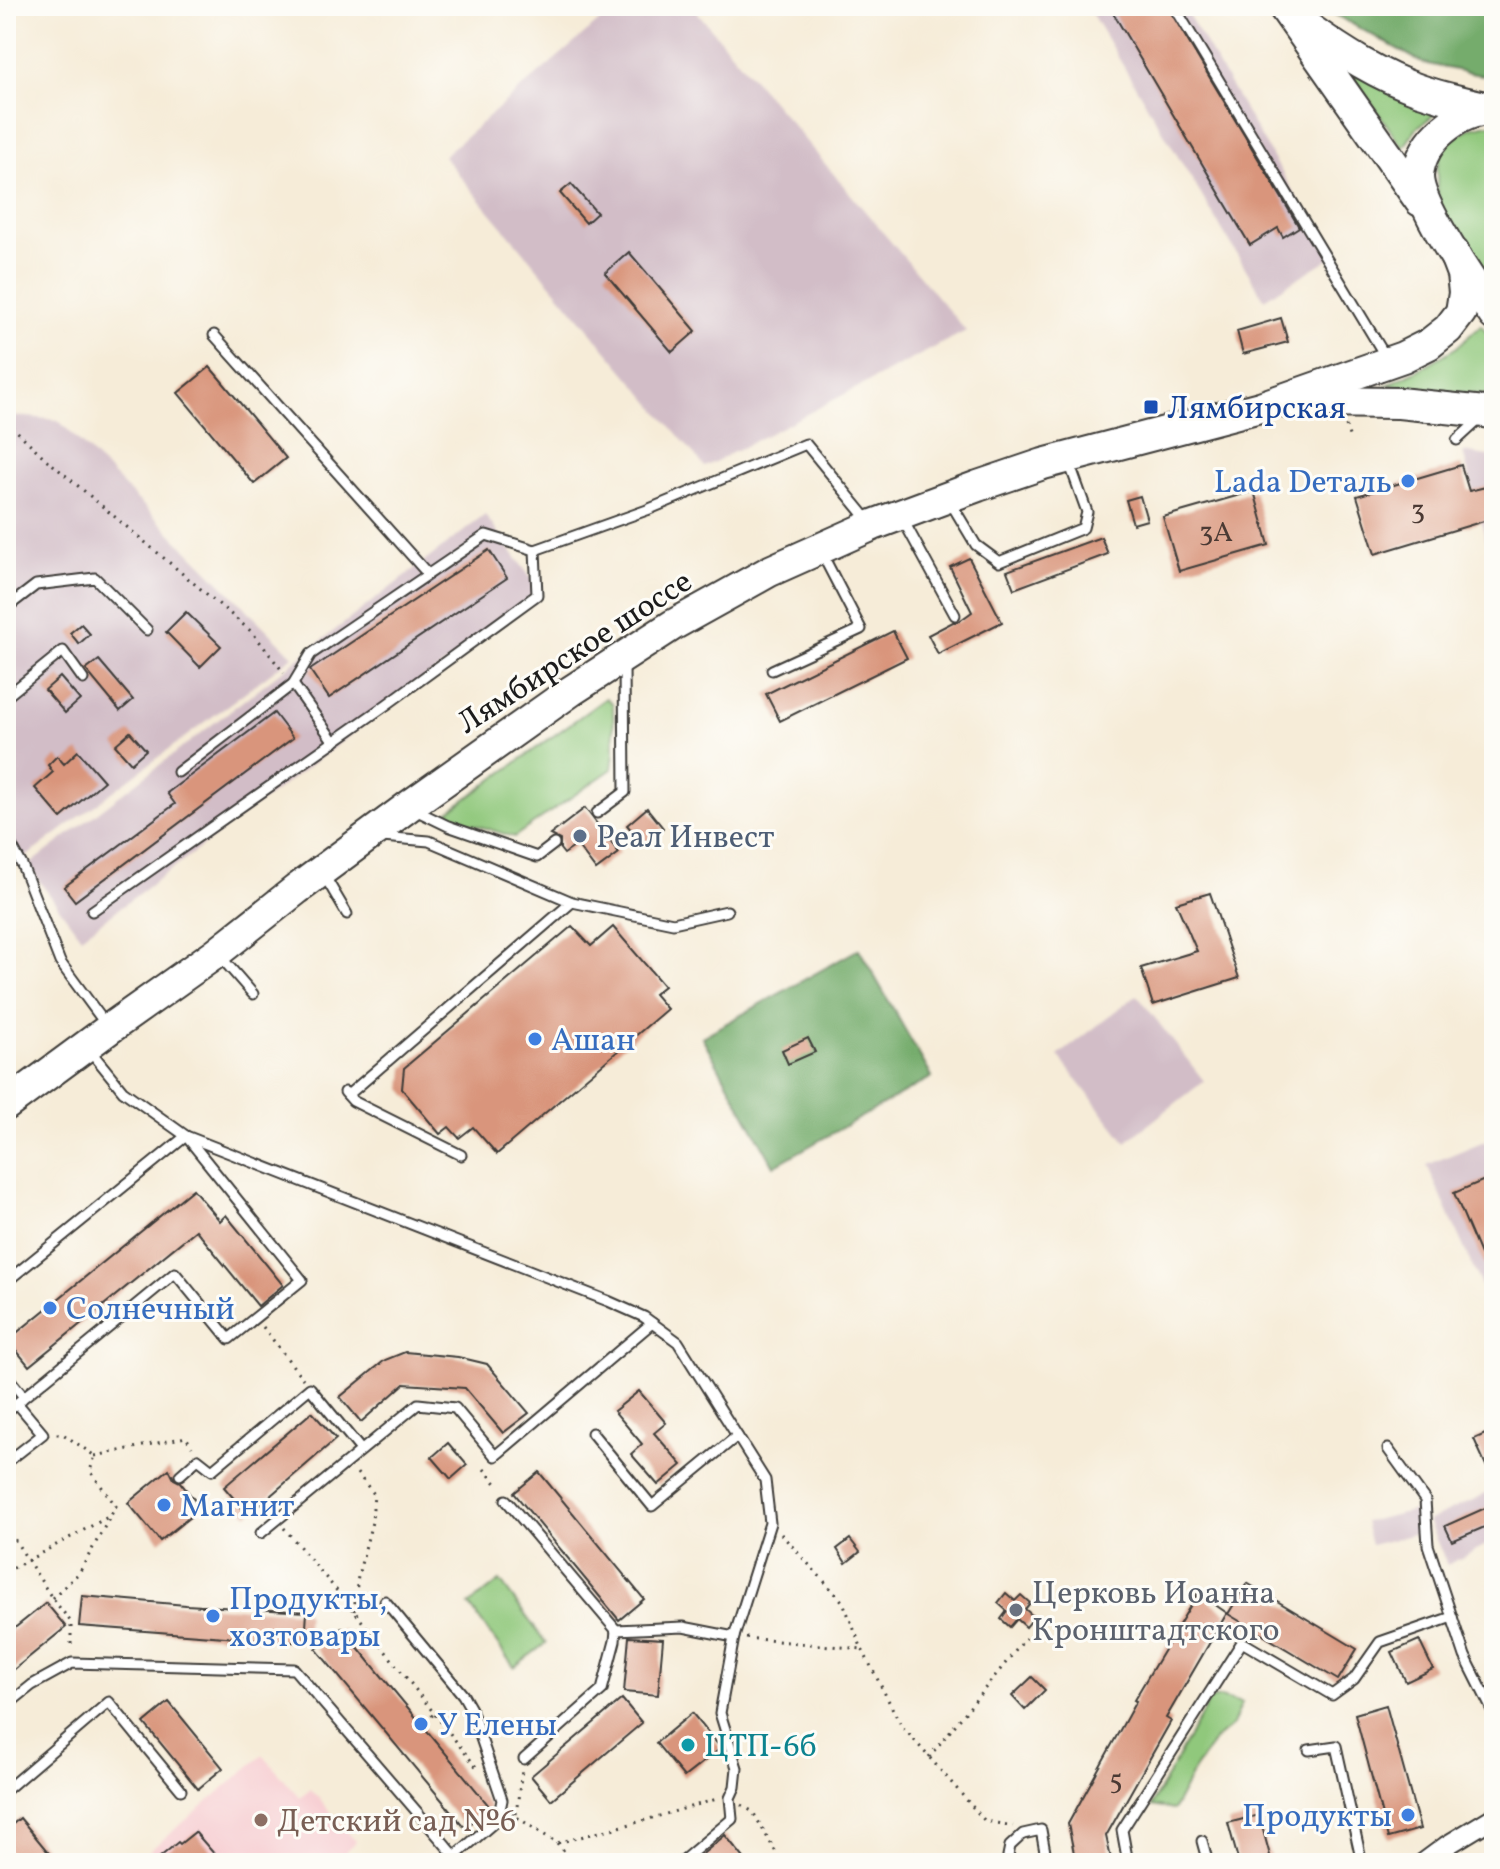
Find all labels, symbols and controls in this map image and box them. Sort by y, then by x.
place label: Лямбирская [1167,388,1346,432]
marker: Лямбирская [1142,398,1160,416]
place label: Lada Dеталь [1214,462,1392,506]
marker: Lada Dеталь [1399,472,1417,490]
house number: 3 [1411,492,1425,531]
house number: 3А [1199,514,1233,553]
street label: Лямбирское шоссе [450,561,702,746]
place label: Реал Инвест [596,817,774,861]
marker: Реал Инвест [571,827,589,845]
place label: Ашан [551,1020,636,1064]
marker: Ашан [526,1030,544,1048]
place label: Солнечный [66,1289,235,1333]
marker: Солнечный [41,1299,59,1317]
place label: Магнит [180,1486,295,1530]
marker: Магнит [155,1496,173,1514]
place label: Церковь Иоанна Кронштадтского [1032,1573,1280,1654]
place label: Продукты, хозтовары [229,1579,387,1660]
marker: Церковь Иоанна Кронштадтского [1007,1601,1025,1619]
marker: Продукты, хозтовары [204,1607,222,1625]
place label: У Елены [437,1705,557,1749]
marker: У Елены [412,1715,430,1733]
place label: ЦТП-6б [704,1726,817,1770]
marker: ЦТП-6б [679,1736,697,1754]
house number: 5 [1109,1762,1123,1801]
place label: Продукты [1242,1796,1392,1840]
place label: Детский сад №6 [277,1801,516,1845]
marker: Продукты [1399,1806,1417,1824]
marker: Детский сад №6 [252,1811,270,1829]

